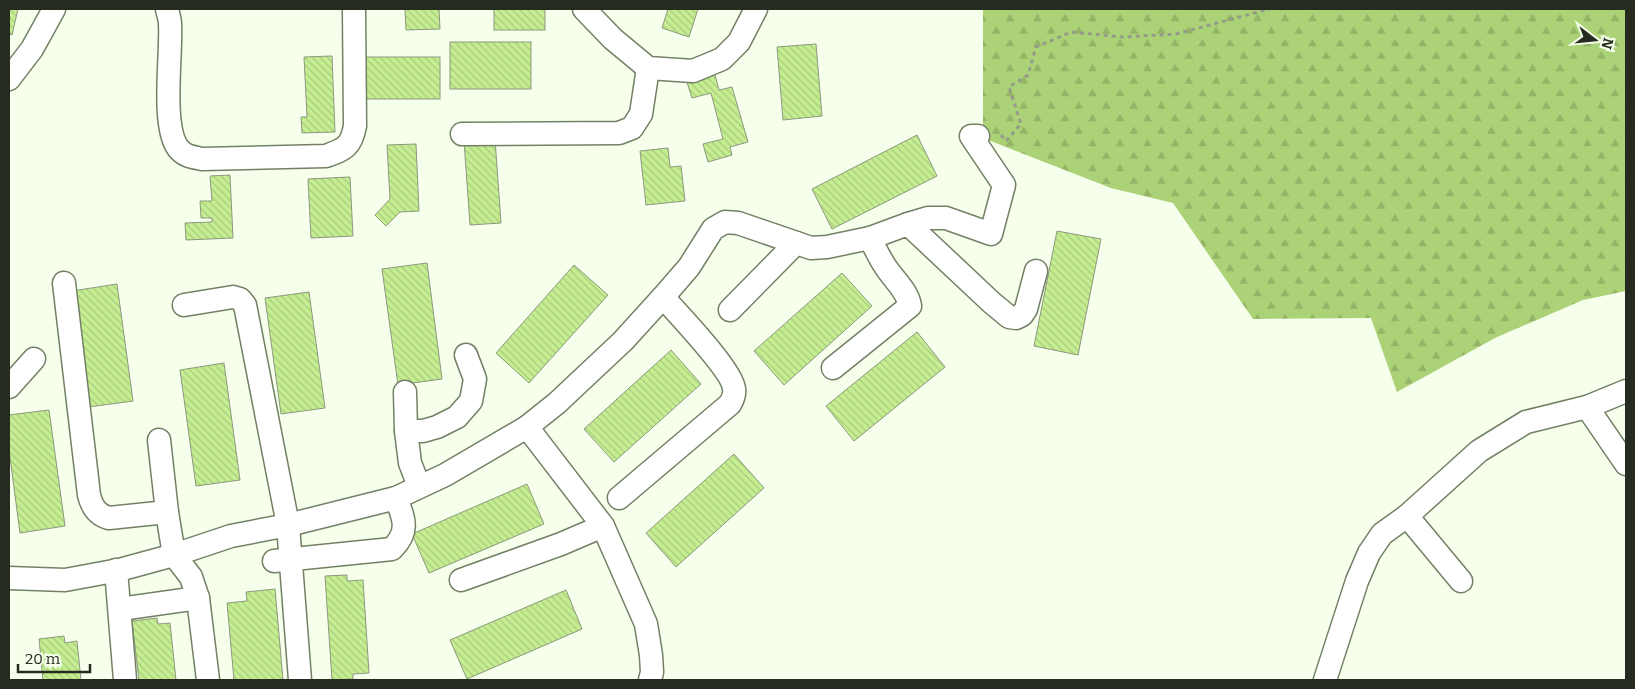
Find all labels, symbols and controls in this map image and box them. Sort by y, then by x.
north arrow [1570,15,1620,65]
text: N [1597,36,1617,51]
scale bar [18,642,90,674]
text: 20 m [25,650,61,668]

